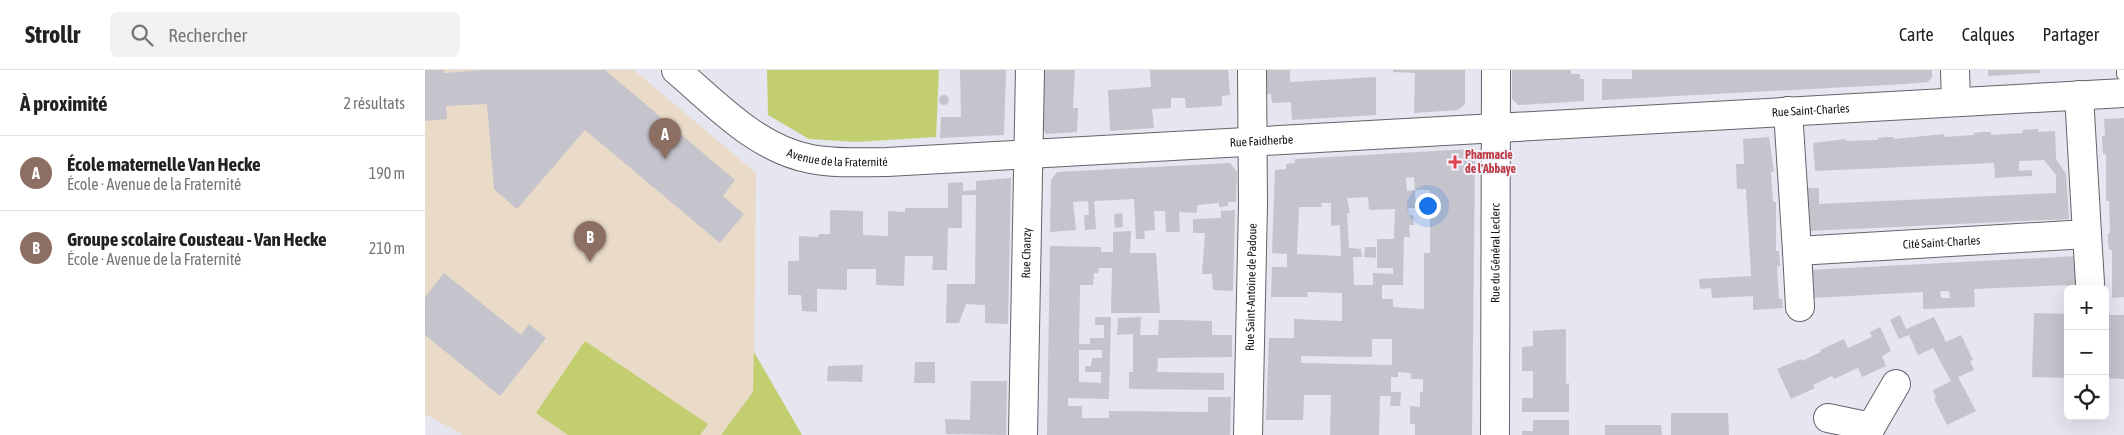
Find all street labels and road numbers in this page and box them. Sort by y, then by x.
street label: Rue Saint-Charles [1771,101,1850,120]
street label: Rue Faidherbe [1229,132,1294,150]
street label: Avenue de la Fraternité [785,146,888,169]
street label: Rue du Général Leclerc [1488,202,1503,303]
street label: Rue Saint-Antoine de Padoue [1243,223,1260,351]
street label: Rue Chanzy [1019,227,1034,279]
street label: Cité Saint-Charles [1902,233,1981,252]

